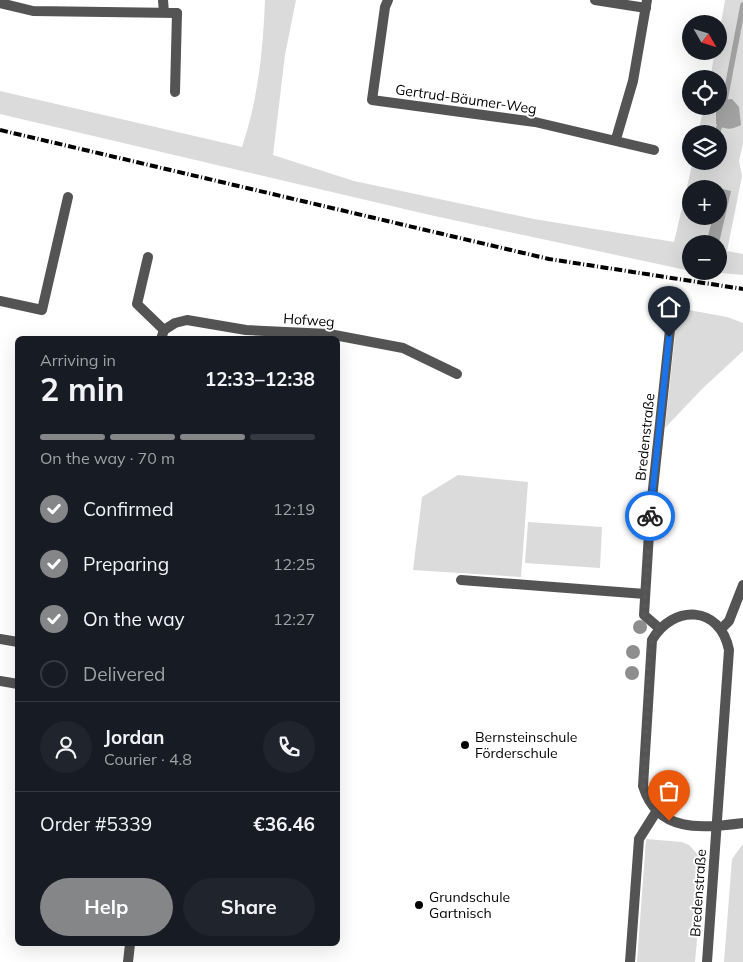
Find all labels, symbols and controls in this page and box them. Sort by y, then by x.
north arrow [682,15,728,60]
map controls [682,15,727,280]
button: locate [682,70,727,115]
street label: Gertrud-Bäumer-Weg [394,80,538,118]
button: layers [682,125,727,170]
button: + [682,180,727,225]
button: − [682,235,727,280]
pin [648,286,690,337]
icon: home [655,293,683,321]
street label: Hofweg [283,309,335,331]
text: Arriving in [40,350,116,370]
text: 12:33–12:38 [205,367,315,391]
text: 2 min [40,369,124,409]
street label: Bredenstraße [631,392,659,482]
text: On the way · 70 m [40,448,175,468]
courier [625,491,675,541]
icon: check [40,495,68,523]
text: Confirmed [83,497,174,521]
text: 12:19 [273,499,315,519]
icon: bike [636,502,664,530]
icon: check [40,550,68,578]
text: Preparing [83,552,169,576]
text: 12:25 [273,554,315,574]
icon: check [40,605,68,633]
text: On the way [83,607,185,631]
text: 12:27 [273,609,315,629]
text: Delivered [83,662,165,686]
button: person [40,721,92,773]
button: phone [263,721,315,773]
text: Jordan [104,725,164,749]
place label: Bernsteinschule Förderschule [475,728,577,762]
marker: Bernsteinschule Förderschule [459,739,471,751]
text: Courier · 4.8 [104,749,192,769]
pin [648,770,690,821]
icon: bag [655,777,683,805]
text: Order #5339 [40,812,152,836]
text: €36.46 [253,812,315,836]
street label: Bredenstraße [686,848,710,938]
button: Help [40,878,173,936]
button: Share [183,878,315,936]
place label: Grundschule Gartnisch [429,888,510,922]
marker: Grundschule Gartnisch [413,899,425,911]

